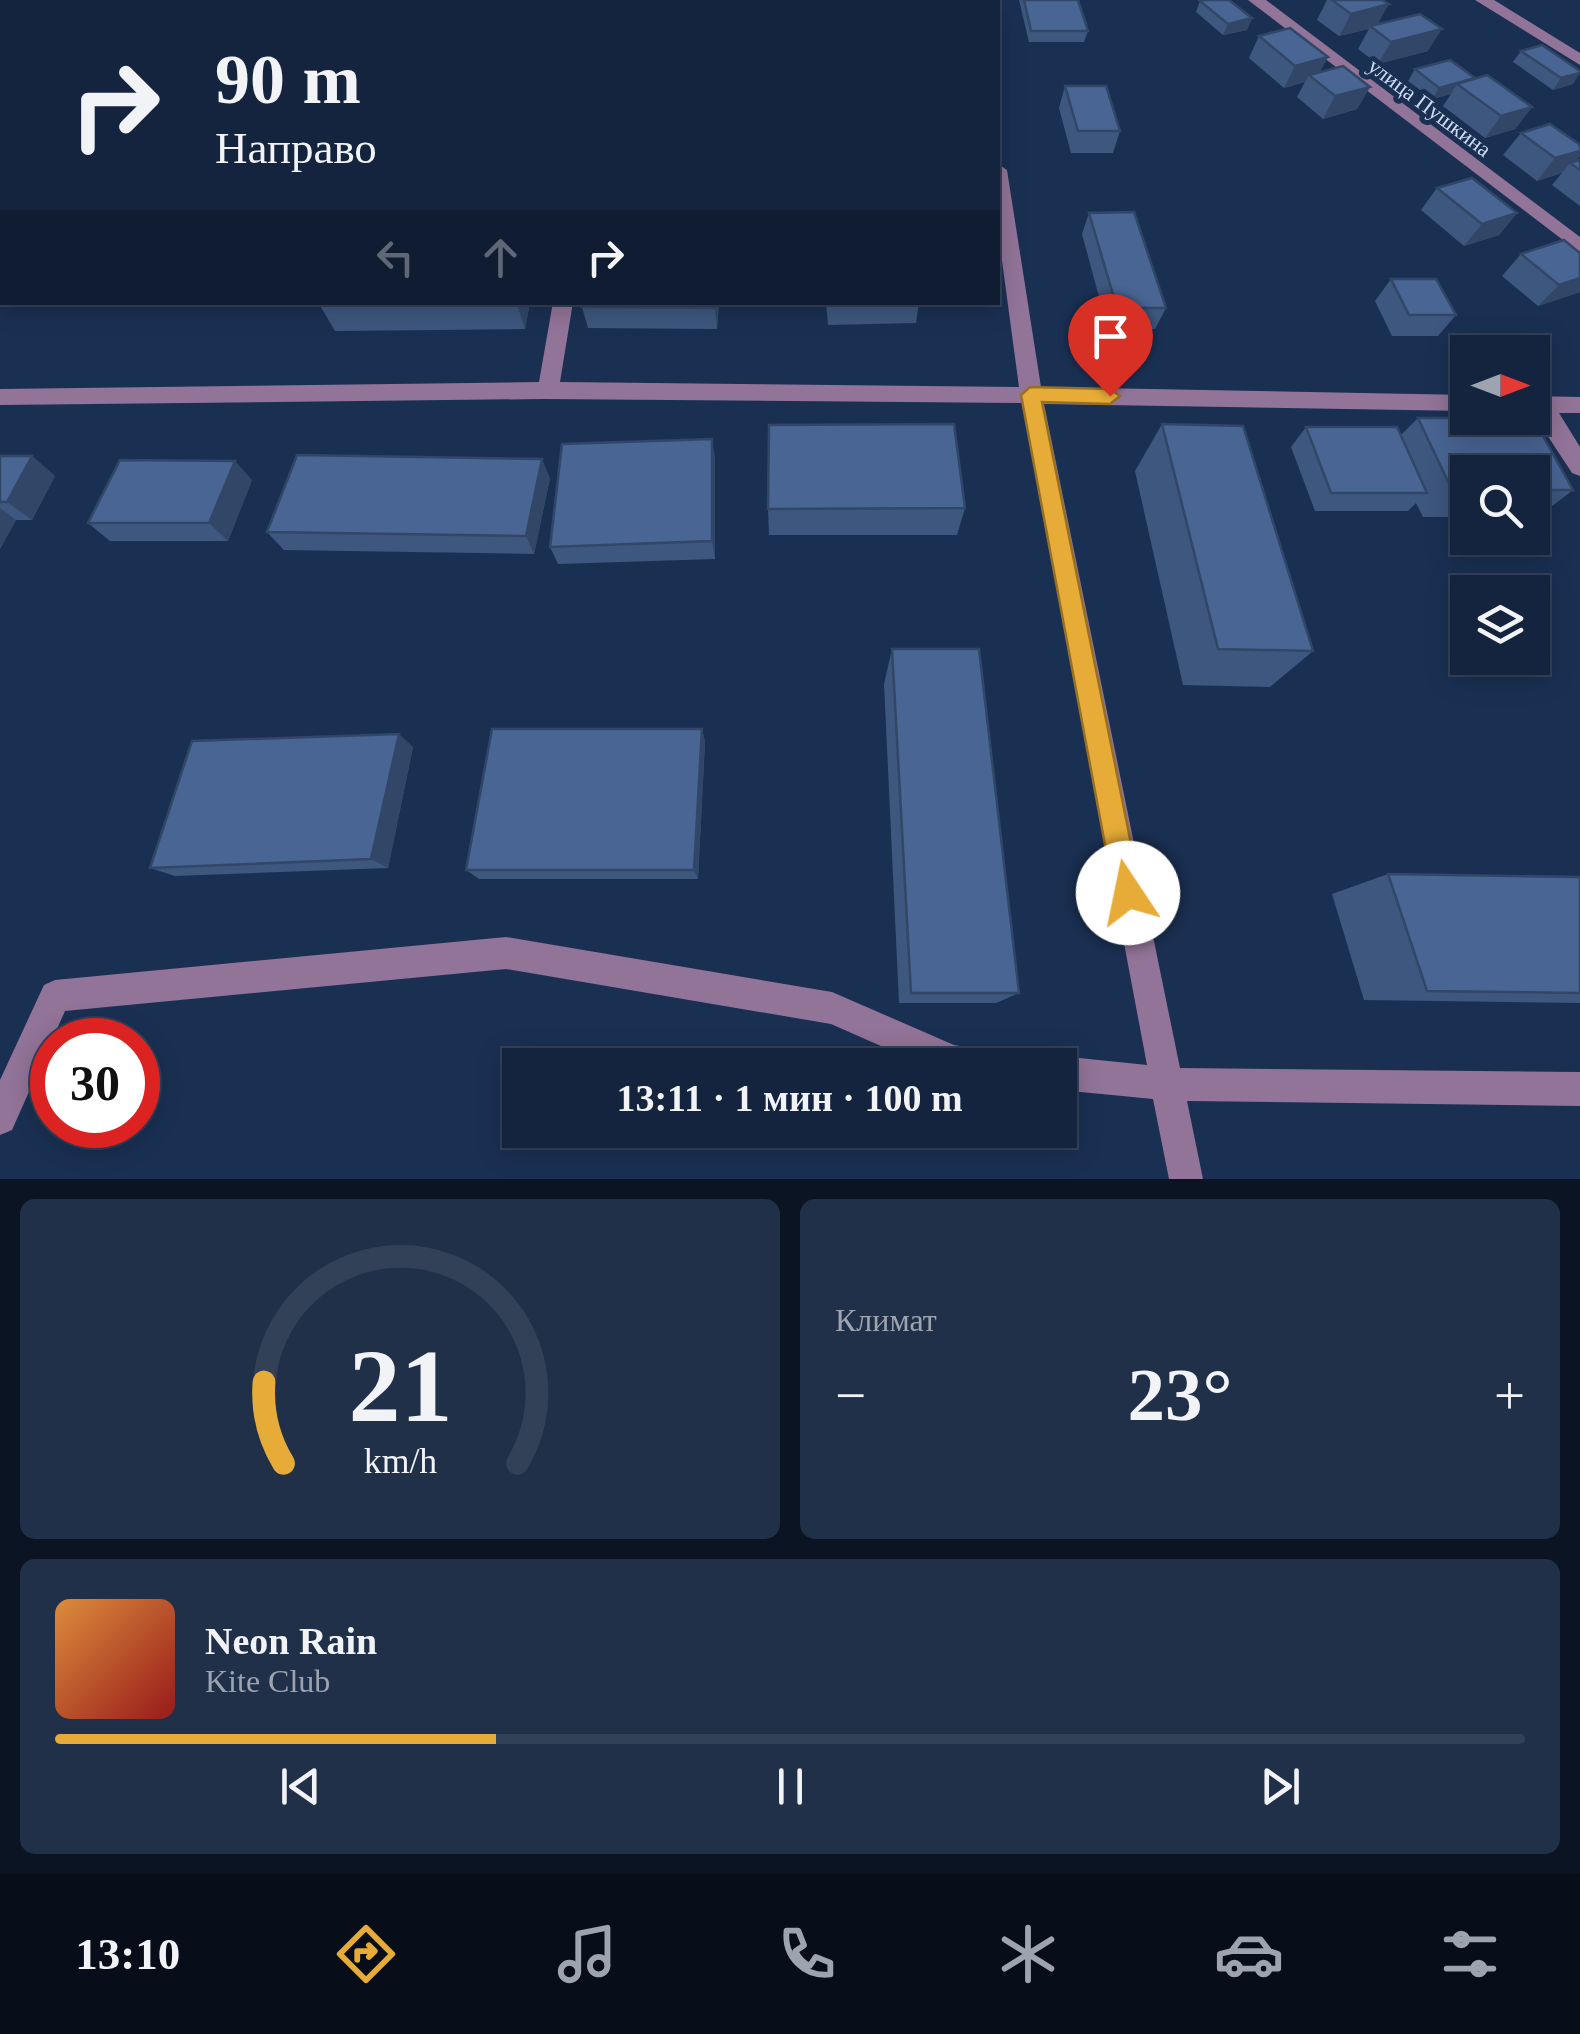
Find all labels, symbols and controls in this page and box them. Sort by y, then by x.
icon: right [50,40,180,170]
text: 90 m [215,41,361,118]
street label: улица Пушкина [1363,53,1496,162]
text: Направо [215,123,377,173]
icon: left [368,230,423,285]
icon: ahead [473,230,528,285]
icon: right [578,230,633,285]
pin [1068,294,1153,397]
icon: arrive [1083,309,1138,364]
north arrow [1450,335,1550,435]
map controls [1450,335,1550,675]
button: search [1450,455,1550,555]
button: layers [1450,575,1550,675]
position arrow [1076,841,1180,945]
speed limit sign: 30 [30,1018,160,1148]
text: 13:11 · 1 мин · 100 m [616,1077,963,1119]
text: Климат [835,1302,937,1338]
text: 21 [348,1328,452,1443]
text: 23° [1128,1353,1233,1436]
text: − [835,1365,866,1426]
text: + [1494,1365,1525,1426]
text: km/h [363,1441,437,1481]
text: Neon Rain [205,1620,377,1662]
text: Kite Club [205,1663,330,1699]
icon: previous [273,1759,328,1814]
icon: pause [763,1759,818,1814]
icon: next [1253,1759,1308,1814]
icon: directions [331,1919,401,1989]
icon: music [552,1919,622,1989]
icon: phone [772,1919,842,1989]
icon: climate [993,1919,1063,1989]
icon: car [1214,1919,1284,1989]
icon: filters [1435,1919,1505,1989]
text: 13:10 [75,1929,180,1979]

